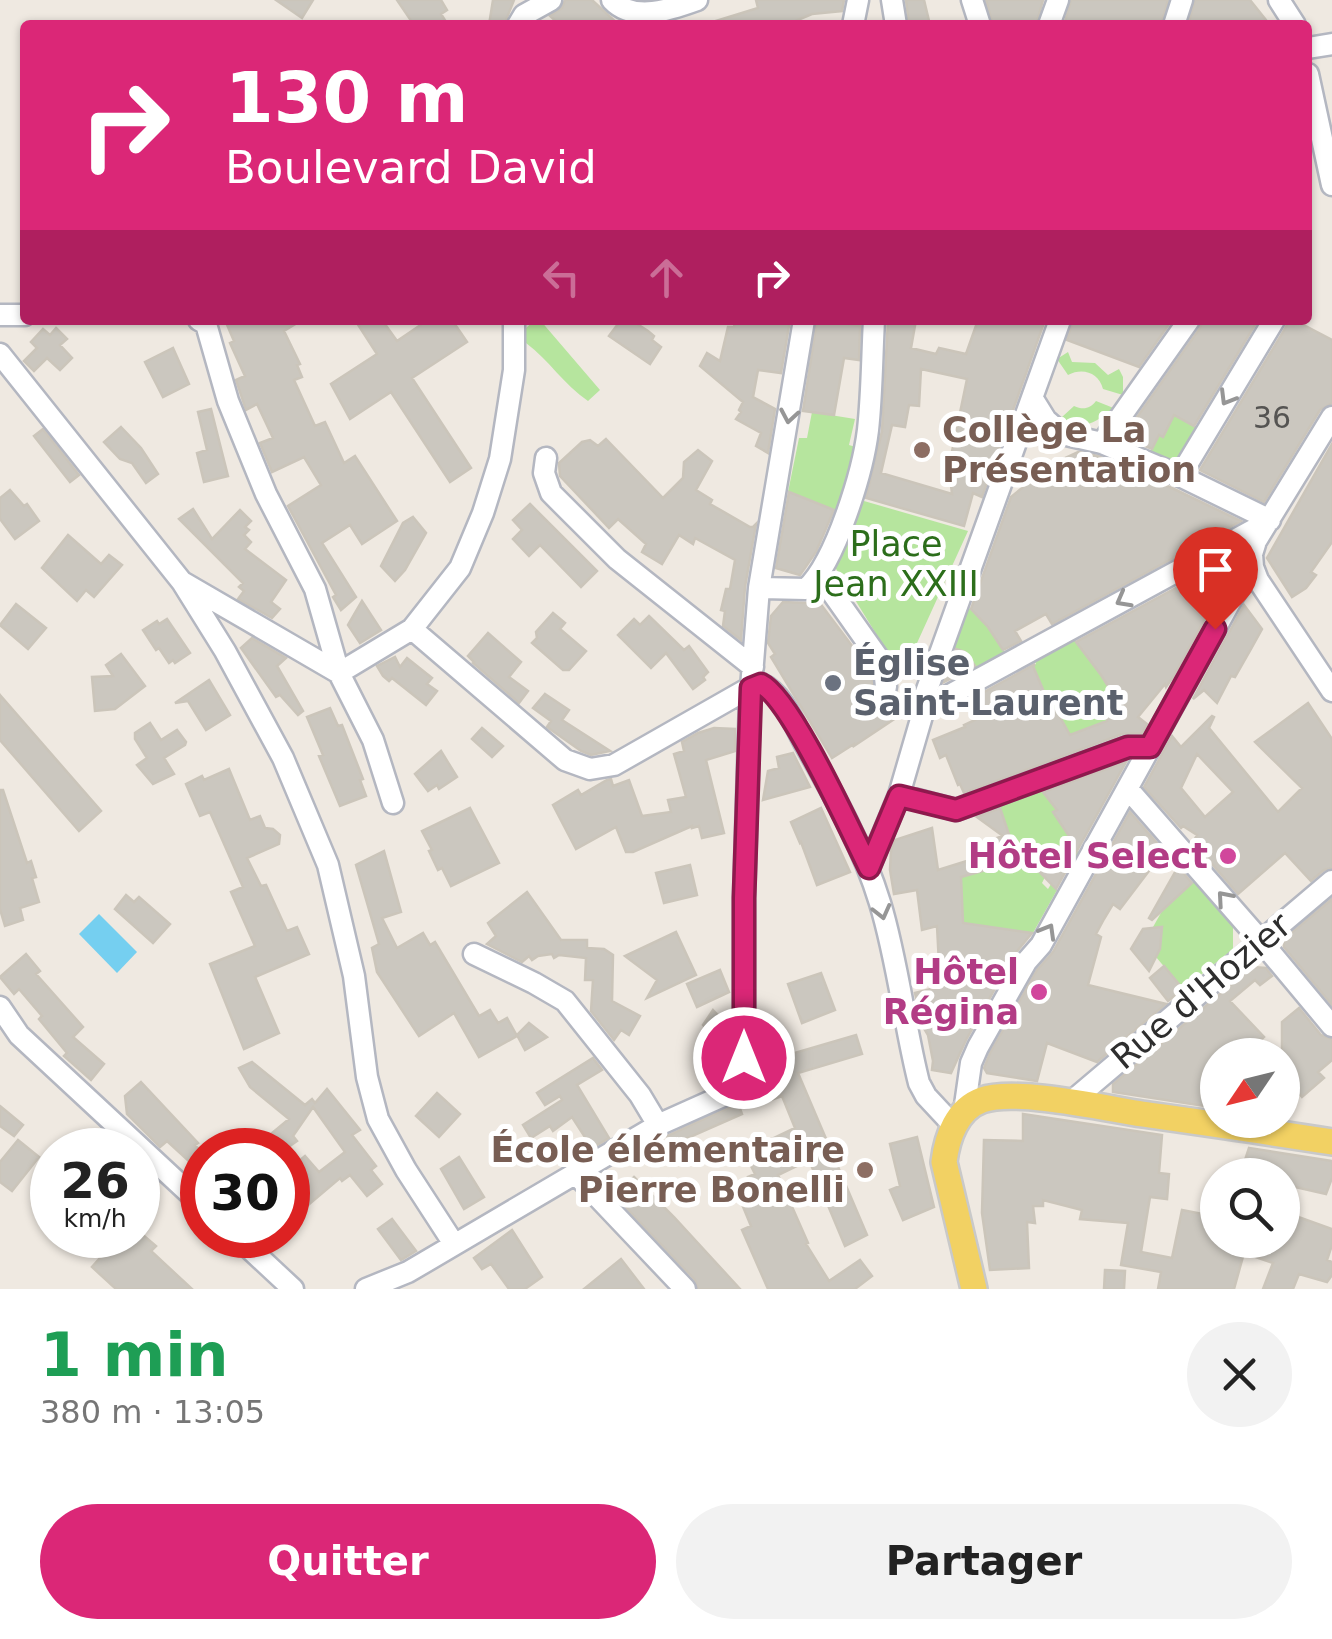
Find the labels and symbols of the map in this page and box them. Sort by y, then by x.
one-way arrow [1220,387,1239,405]
house number: 36 [1253,400,1291,435]
one-way arrow [779,408,800,425]
place label: Collège La Présentation [942,410,1196,490]
marker: Collège La Présentation [911,439,933,461]
park label: Place Jean XXIII [811,524,979,604]
pin [1173,527,1258,630]
one-way arrow [1116,588,1134,608]
place label: Église Saint-Laurent [853,642,1123,723]
marker: Église Saint-Laurent [822,672,844,694]
place label: Hôtel Select [968,836,1208,876]
marker: Hôtel Select [1217,845,1239,867]
one-way arrow [1218,891,1236,910]
one-way arrow [870,903,891,920]
street label: Rue d'Hozier [1103,904,1299,1077]
one-way arrow [1036,924,1056,942]
place label: Hôtel Régina [883,952,1019,1032]
marker: Hôtel Régina [1028,981,1050,1003]
position arrow [692,1006,796,1110]
north arrow [1200,1038,1300,1138]
speed limit sign: 30 [180,1128,310,1258]
place label: École élémentaire Pierre Bonelli [490,1129,845,1210]
marker: École élémentaire Pierre Bonelli [854,1159,876,1181]

